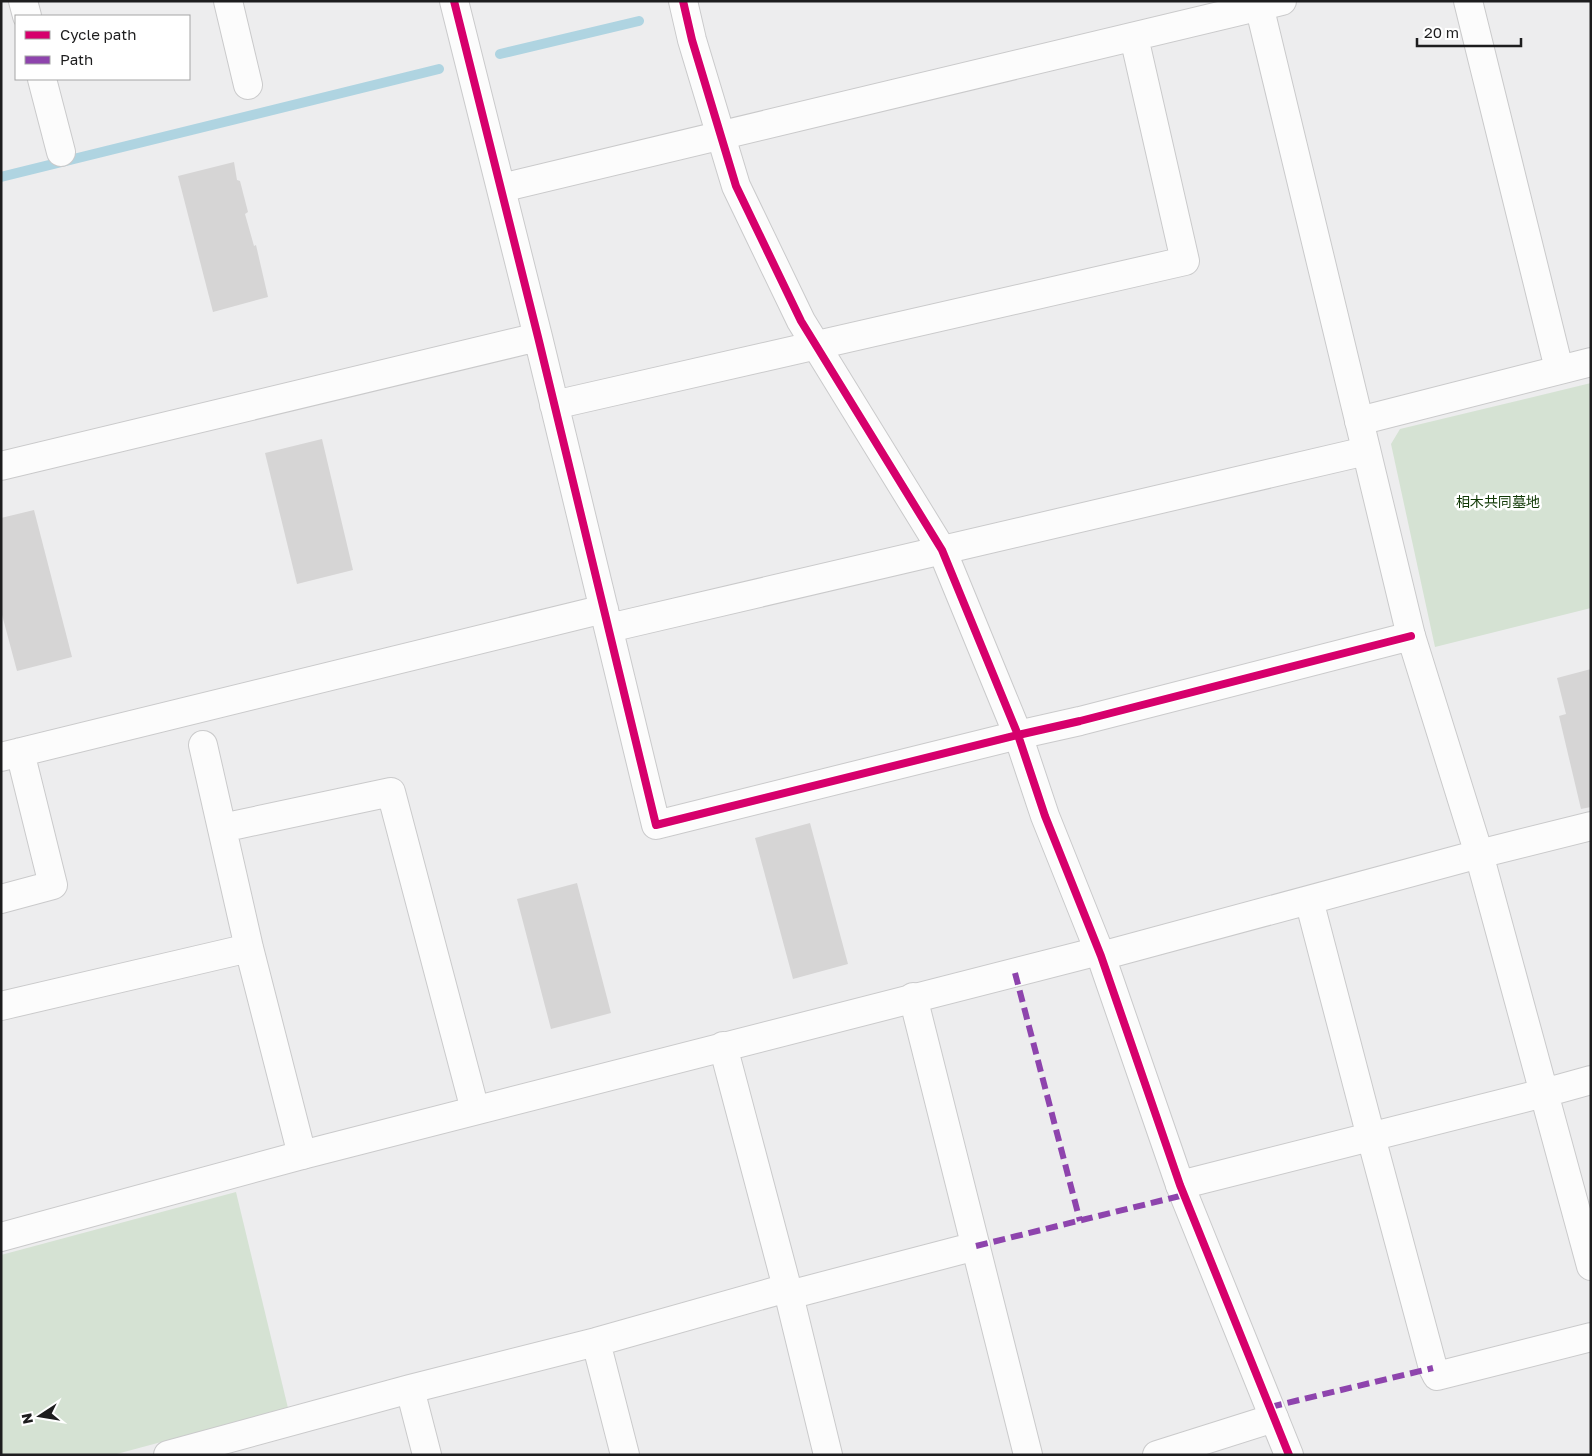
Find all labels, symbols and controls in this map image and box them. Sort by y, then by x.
legend [15,15,190,80]
scale bar [1417,15,1521,47]
text: 20 m [1424,23,1459,41]
text: Cycle path [60,25,136,43]
text: Path [60,50,93,68]
park label: 相木共同墓地 [1456,493,1540,510]
north arrow [15,1391,65,1441]
text: N [17,1412,36,1426]

